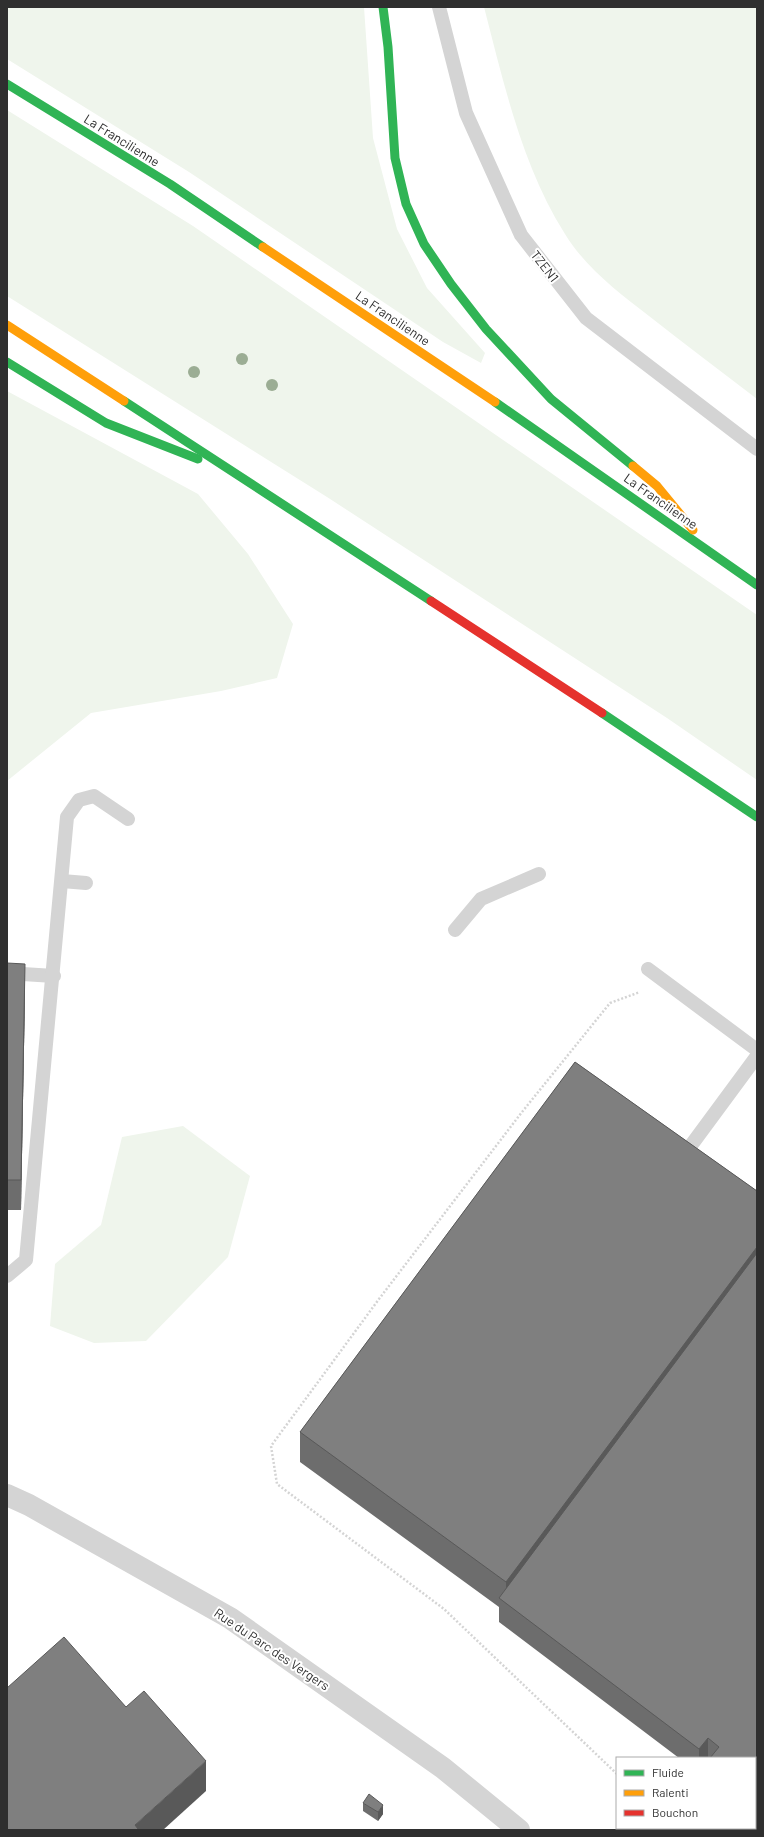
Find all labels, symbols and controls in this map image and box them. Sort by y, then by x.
street label: La Francilienne [81,110,163,170]
street label: TZEN1 [528,247,562,285]
street label: La Francilienne [353,287,433,349]
street label: La Francilienne [621,470,701,532]
street label: Rue du Parc des Vergers [211,1604,333,1694]
legend [616,1757,756,1829]
text: Fluide [652,1765,684,1779]
text: Ralenti [652,1785,689,1799]
text: Bouchon [652,1805,698,1819]

